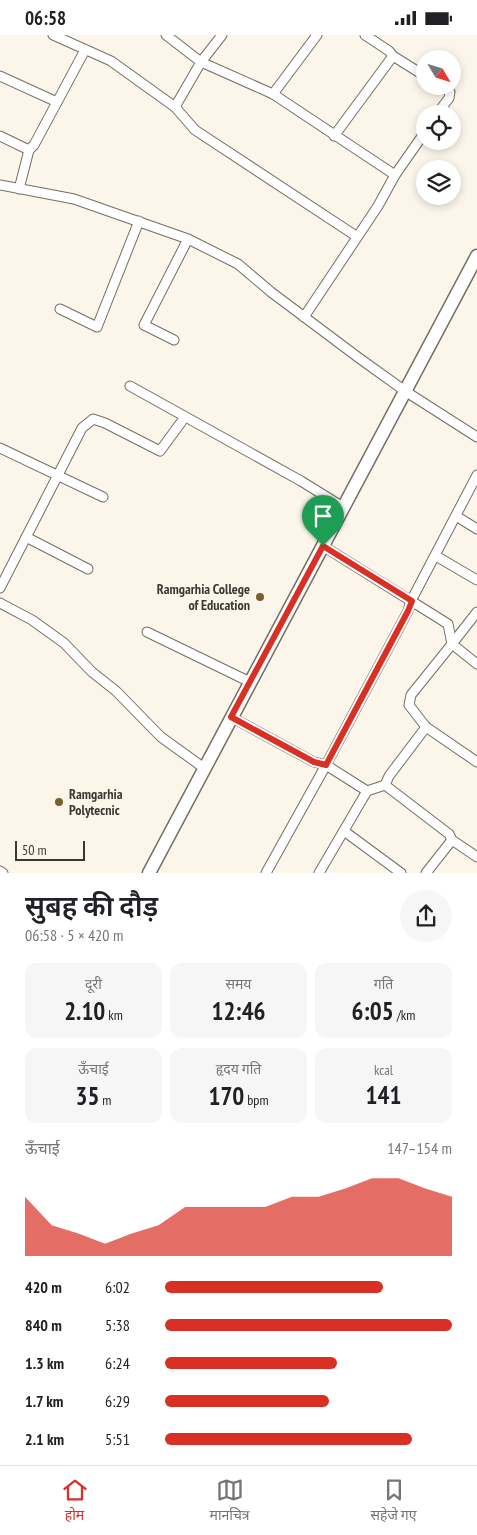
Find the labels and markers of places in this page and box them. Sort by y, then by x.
pin [302,495,344,546]
place label: Ramgarhia College of Education [157,580,250,614]
marker: Ramgarhia College of Education [254,591,266,603]
place label: Ramgarhia Polytecnic [69,785,123,819]
marker: Ramgarhia Polytecnic [53,796,65,808]

